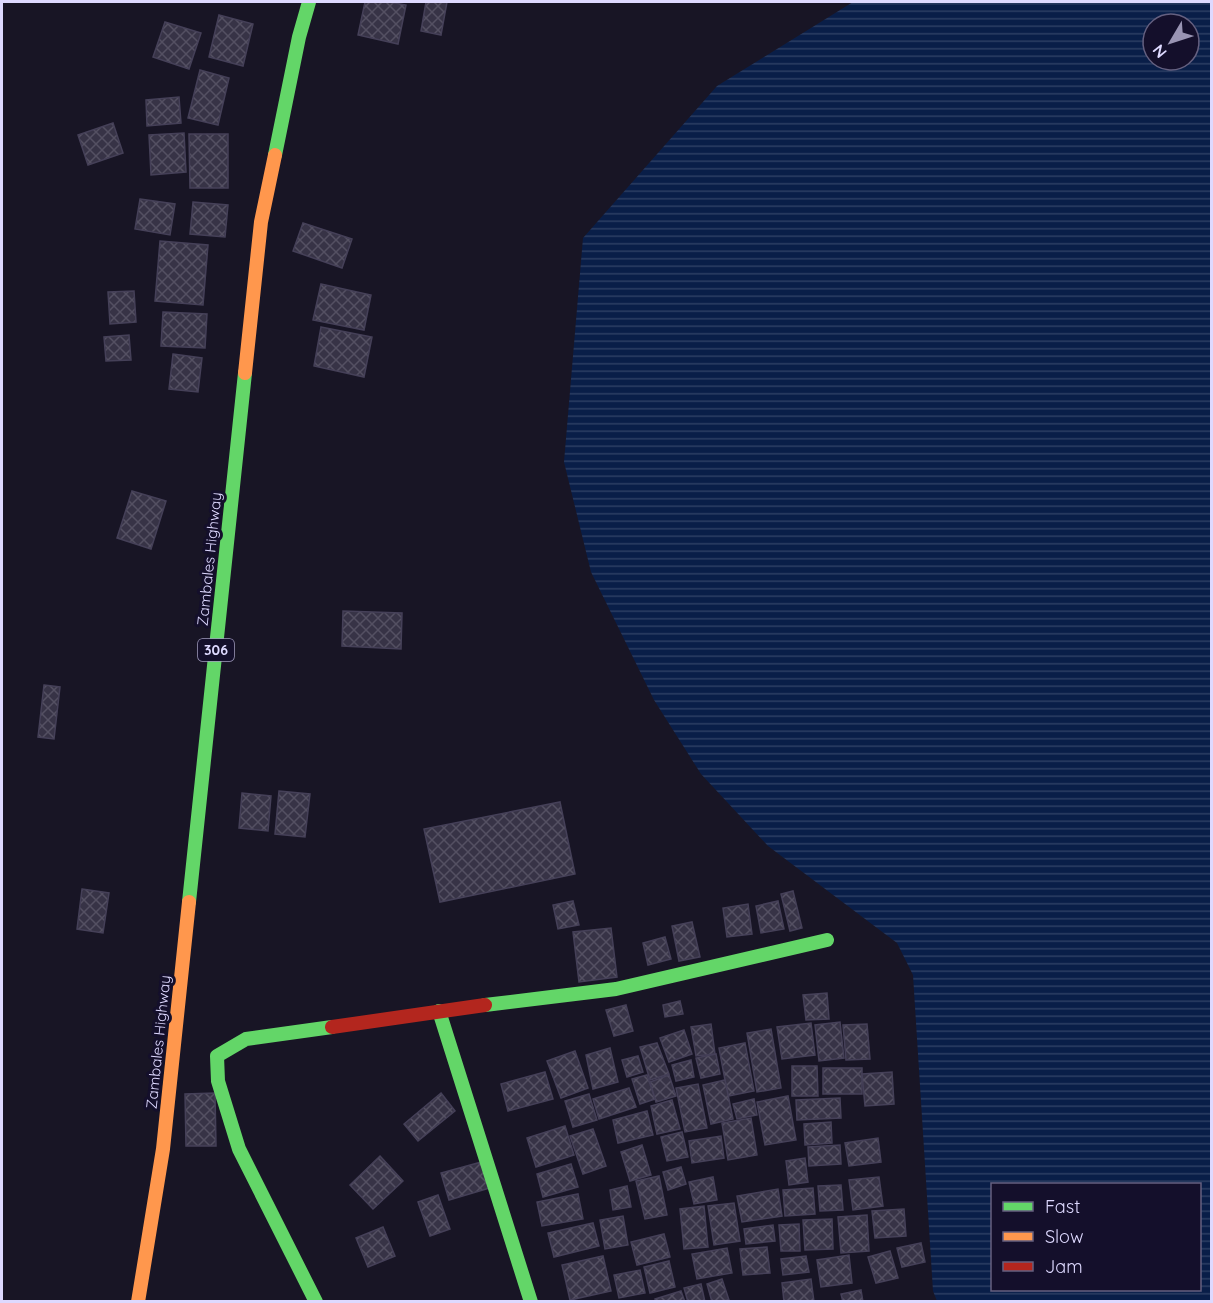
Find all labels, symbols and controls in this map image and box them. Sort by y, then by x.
north arrow [1141,12,1201,72]
text: N [1148,41,1171,62]
street label: Zambales Highway [193,491,225,627]
road number: 306 [198,639,234,661]
street label: Zambales Highway [142,974,174,1110]
legend [991,1183,1201,1291]
text: Fast [1045,1195,1080,1218]
text: Slow [1045,1225,1083,1248]
text: Jam [1045,1255,1083,1278]

